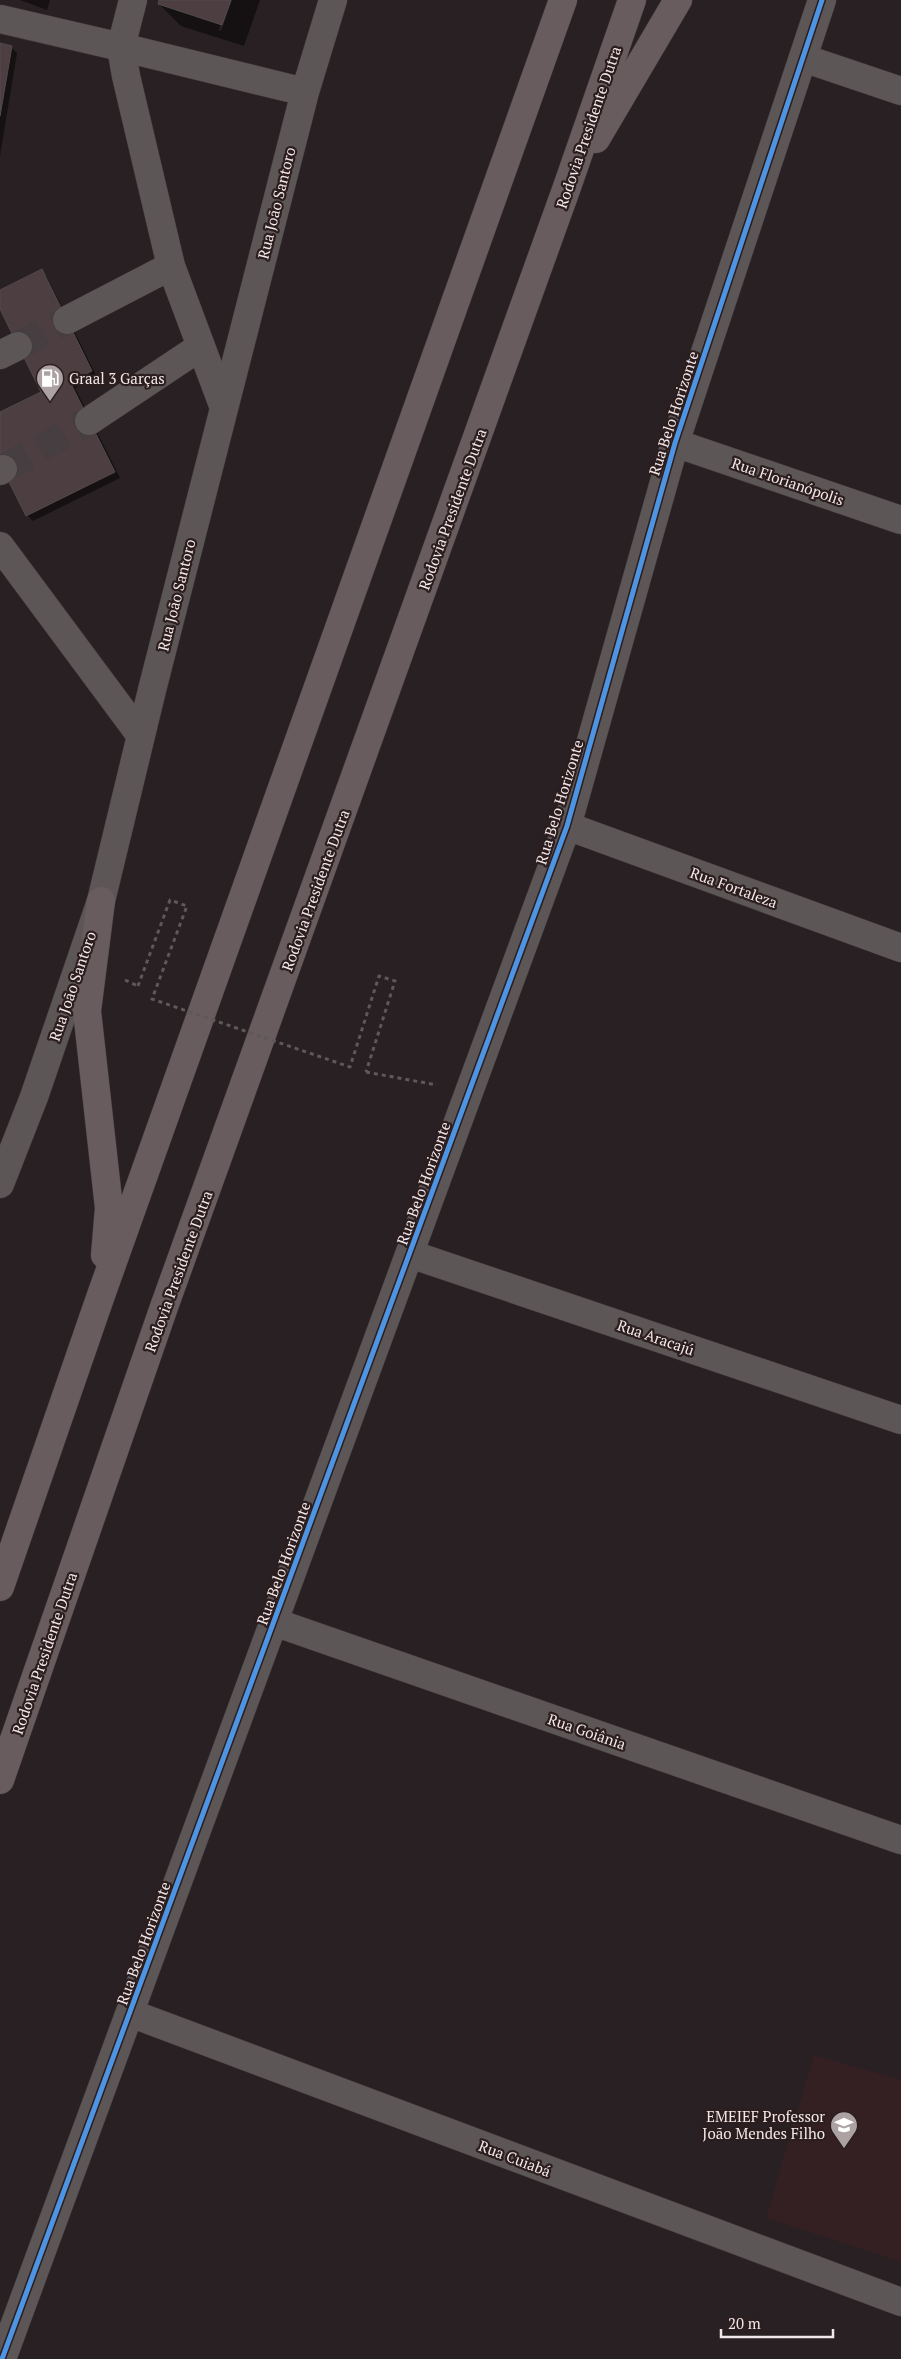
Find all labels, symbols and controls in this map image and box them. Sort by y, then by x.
street label: Rodovia Presidente Dutra [551,43,625,211]
street label: Rua João Santoro [252,145,300,261]
street label: Rua Belo Horizonte [643,348,703,478]
fuel station icon: Graal 3 Garças [35,363,65,402]
place label: Graal 3 Garças [69,368,165,388]
street label: Rodovia Presidente Dutra [414,425,491,592]
street label: Rua Florianópolis [729,452,847,510]
street label: Rua João Santoro [152,537,200,653]
street label: Rua Belo Horizonte [530,737,588,867]
street label: Rodovia Presidente Dutra [277,806,354,973]
street label: Rua Fortaleza [688,862,781,912]
street label: Rua João Santoro [44,928,100,1044]
street label: Rua Belo Horizonte [391,1119,455,1247]
street label: Rodovia Presidente Dutra [140,1187,217,1354]
street label: Rua Aracajú [615,1314,698,1360]
street label: Rua Belo Horizonte [251,1499,315,1627]
street label: Rodovia Presidente Dutra [7,1569,81,1737]
street label: Rua Goiânia [545,1708,629,1754]
street label: Rua Belo Horizonte [111,1879,175,2007]
place label: EMEIEF Professor João Mendes Filho [702,2106,825,2143]
school or university icon: EMEIEF Professor João Mendes Filho [829,2110,859,2149]
street label: Rua Cuiabá [476,2135,554,2181]
scale bar [721,2306,834,2338]
text: 20 m [728,2313,761,2333]

